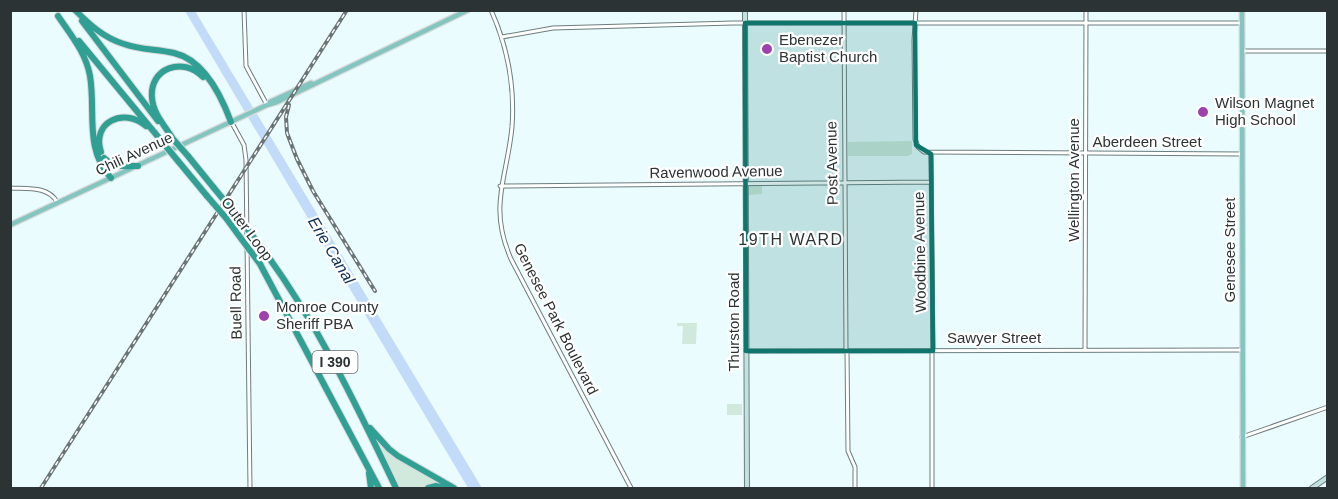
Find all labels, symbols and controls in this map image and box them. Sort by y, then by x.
place label: Ebenezer Baptist Church [779,31,877,65]
marker: Ebenezer Baptist Church [760,42,774,56]
place label: Wilson Magnet High School [1215,94,1315,128]
marker: Wilson Magnet High School [1196,105,1210,119]
street label: Wellington Avenue [1065,118,1082,242]
street label: Post Avenue [822,121,841,205]
street label: Chili Avenue [93,128,175,179]
street label: Aberdeen Street [1092,133,1202,150]
street label: Ravenwood Avenue [649,162,783,181]
street label: Woodbine Avenue [910,191,929,313]
street label: Outer Loop [218,194,277,264]
street label: Genesee Street [1221,197,1238,303]
water label: Erie Canal [305,214,358,287]
district label: 19TH WARD [738,231,844,248]
street label: Genesee Park Boulevard [511,240,602,397]
street label: Buell Road [226,266,245,340]
street label: Thurston Road [725,272,742,372]
place label: Monroe County Sheriff PBA [276,298,379,332]
marker: Monroe County Sheriff PBA [257,309,271,323]
street label: Sawyer Street [947,329,1042,346]
road number: I 390 [312,351,358,373]

